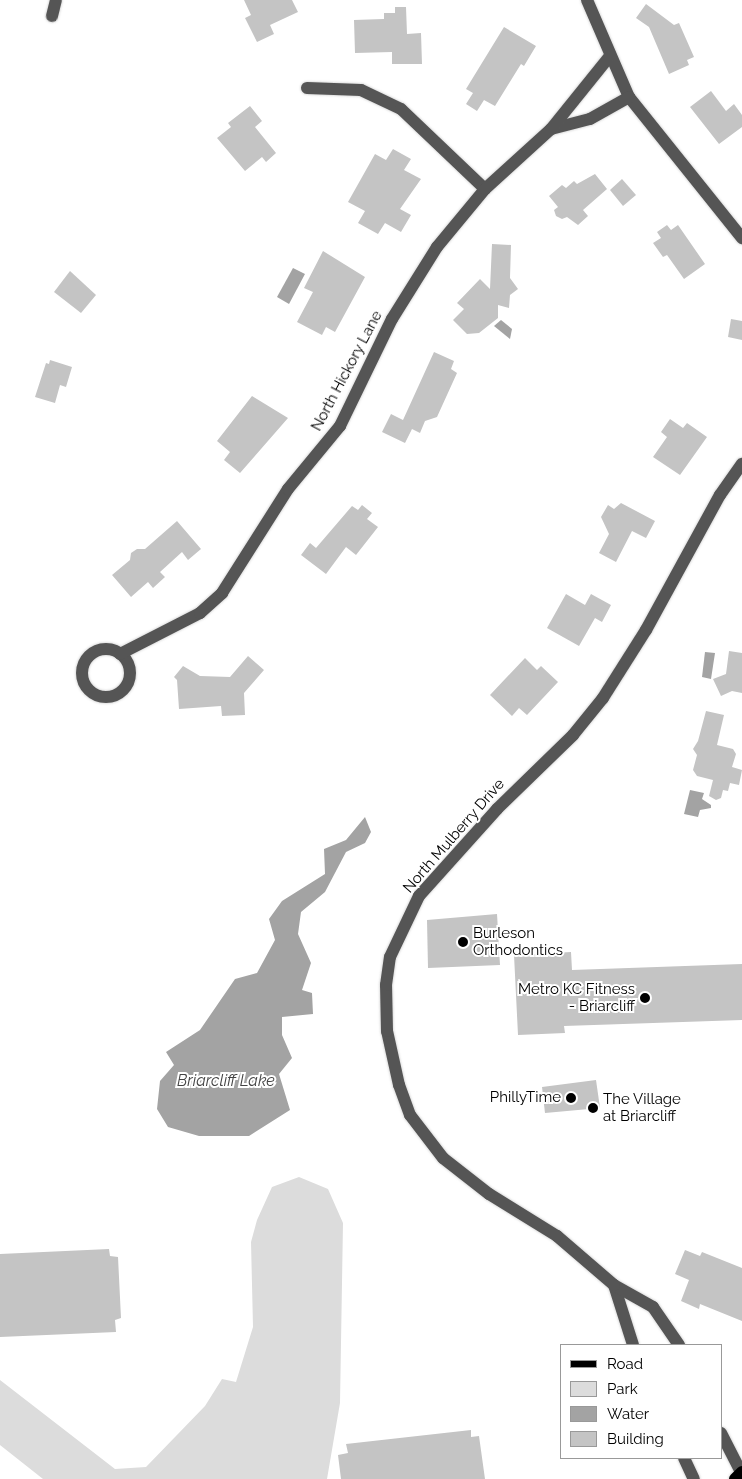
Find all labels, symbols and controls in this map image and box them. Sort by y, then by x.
street label: North Hickory Lane [308,308,386,434]
street label: North Mulberry Drive [399,775,509,897]
place label: Burleson Orthodontics [473,924,563,959]
marker: Burleson Orthodontics [457,936,469,948]
place label: Metro KC Fitness - Briarcliff [518,980,635,1015]
marker: Metro KC Fitness - Briarcliff [639,992,651,1004]
water label: Briarcliff Lake [177,1071,275,1091]
place label: PhillyTime [490,1089,561,1107]
place label: The Village at Briarcliff [603,1090,681,1125]
marker: PhillyTime [565,1092,577,1104]
marker: The Village at Briarcliff [587,1102,599,1114]
legend [560,1344,722,1459]
text: Road [607,1355,643,1373]
text: Park [607,1380,638,1398]
text: Water [607,1405,649,1423]
text: Building [607,1430,664,1448]

